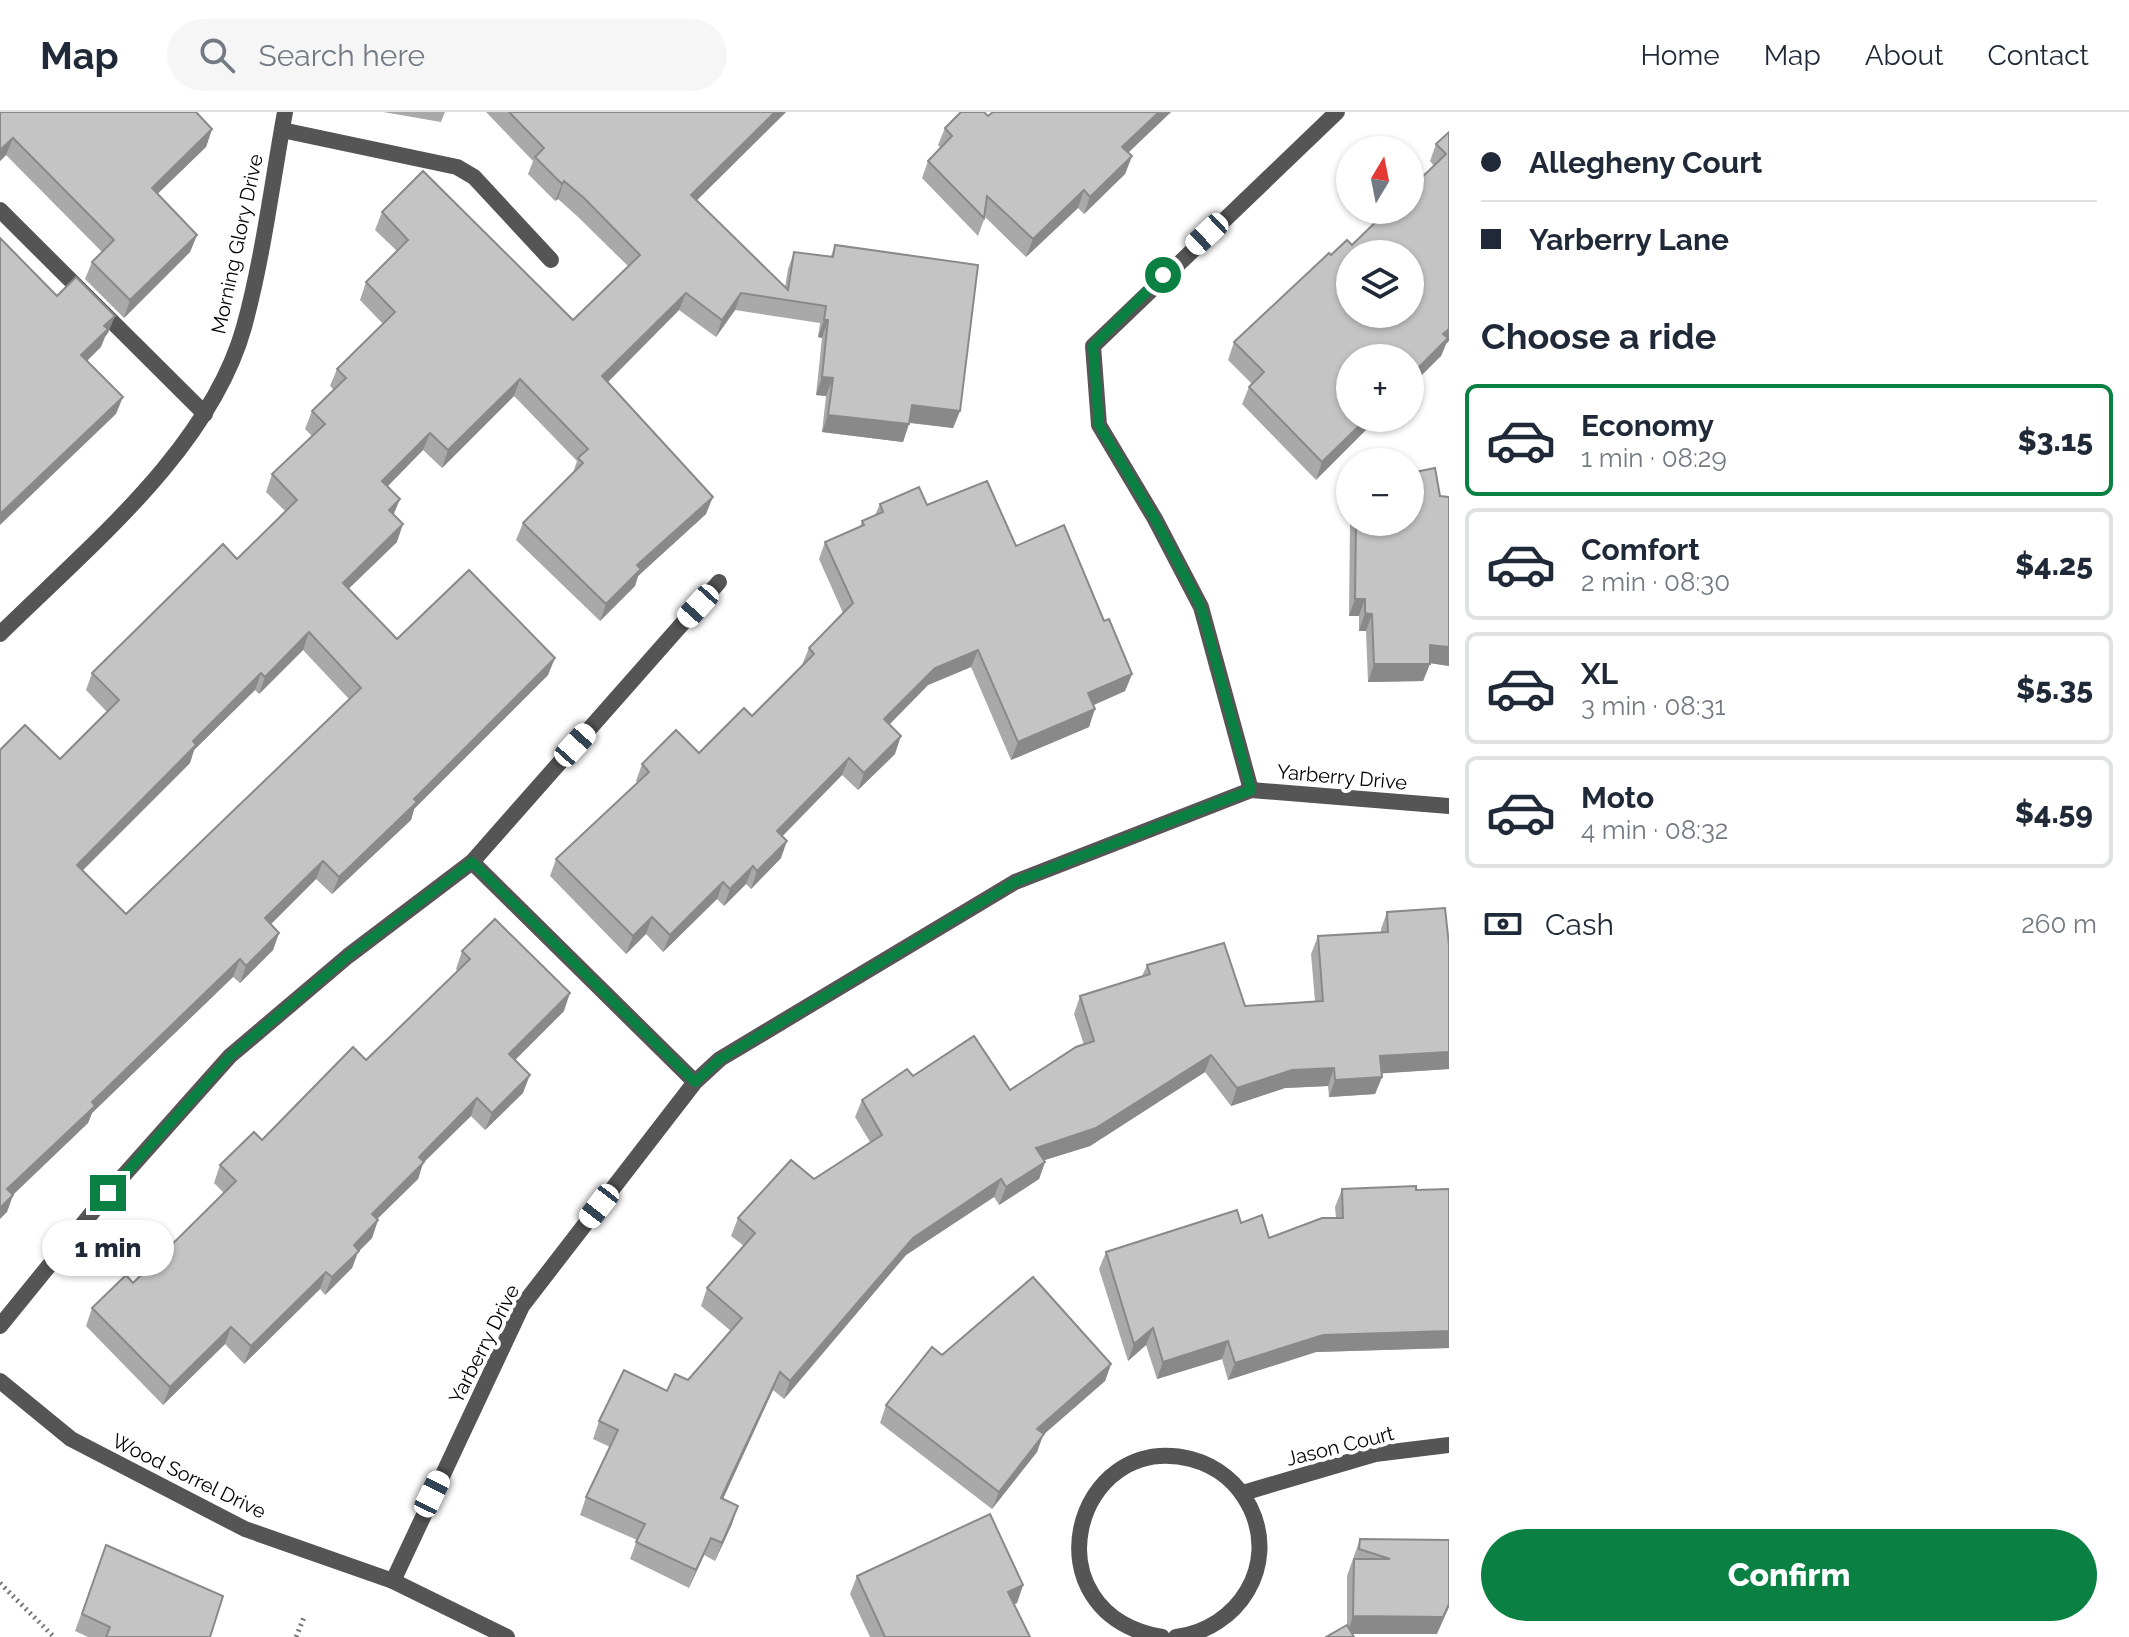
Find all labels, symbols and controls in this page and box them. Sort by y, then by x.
search box [167,19,727,91]
text: Map [40,33,119,78]
icon: search [195,33,239,77]
text: Search here [259,38,425,73]
text: Home [1640,39,1720,72]
text: Map [1764,39,1821,72]
text: About [1865,39,1944,72]
text: Contact [1988,39,2089,72]
north arrow [1336,136,1424,224]
map controls [1336,136,1424,536]
text: Allegheny Court [1529,145,1762,180]
street label: Morning Glory Drive [206,152,268,336]
car [1181,209,1233,259]
text: Yarberry Lane [1529,222,1729,257]
button: layers [1336,240,1424,328]
route start [1145,257,1181,293]
text: Choose a ride [1481,315,1716,357]
button: + [1336,344,1424,432]
icon: car [1485,404,1557,476]
text: Economy [1581,408,1714,443]
text: $3.15 [2018,423,2093,458]
text: 1 min · 08:29 [1581,443,1727,473]
button: − [1336,448,1424,536]
icon: car [1485,528,1557,600]
text: Comfort [1581,532,1700,567]
text: $4.25 [2015,547,2093,582]
text: 2 min · 08:30 [1581,567,1730,597]
car [673,580,723,632]
icon: car [1485,652,1557,724]
text: XL [1581,656,1618,691]
text: $5.35 [2016,671,2093,706]
text: 3 min · 08:31 [1581,691,1726,721]
car [550,719,600,771]
street label: Yarberry Drive [1276,759,1408,795]
icon: car [1485,776,1557,848]
text: Moto [1581,780,1654,815]
text: $4.59 [2015,795,2093,830]
text: 4 min · 08:32 [1581,815,1728,845]
icon: cash [1481,902,1525,946]
text: Cash [1545,907,1614,942]
text: 260 m [2021,909,2097,939]
route end [90,1175,126,1211]
car [575,1180,623,1232]
callout: 1 min [42,1221,174,1277]
text: 1 min [75,1233,141,1263]
street label: Yarberry Drive [444,1280,524,1408]
street label: Jason Court [1284,1421,1397,1471]
street label: Wood Sorrel Drive [108,1428,270,1524]
car [411,1467,453,1521]
button: Confirm [1481,1529,2097,1621]

